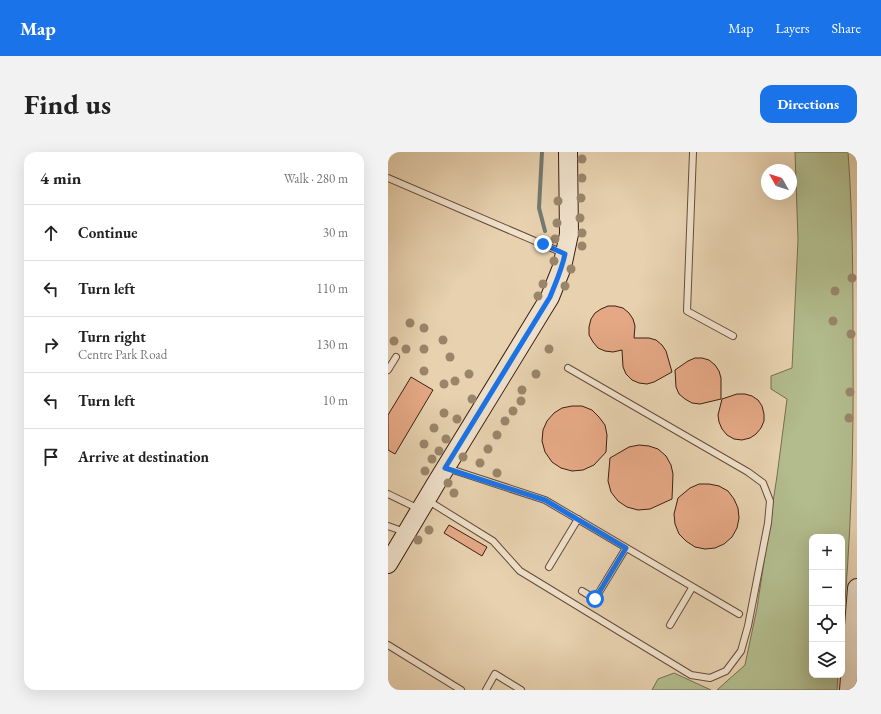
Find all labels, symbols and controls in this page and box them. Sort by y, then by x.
text: Map [20,16,56,41]
text: Map [728,19,753,37]
text: Layers [775,19,810,37]
text: Share [832,19,861,37]
button: Directions [760,85,857,123]
text: Find us [24,86,111,122]
north arrow [761,164,797,200]
text: 4 min [40,167,81,189]
text: Walk · 280 m [284,170,348,187]
icon: ahead [40,222,62,244]
text: Continue [78,223,138,242]
text: 30 m [323,224,348,241]
route end [534,235,552,253]
icon: left [40,278,62,300]
text: Turn left [78,279,135,298]
text: 110 m [317,280,348,297]
text: Turn right [78,327,146,346]
icon: right [40,334,62,356]
text: 130 m [317,336,348,353]
text: Centre Park Road [78,346,167,363]
icon: left [40,390,62,412]
text: Turn left [78,391,135,410]
text: 10 m [323,392,348,409]
icon: arrive [40,446,62,468]
text: Arrive at destination [78,447,209,466]
map controls [809,534,845,678]
button: + [809,534,845,570]
button: − [809,570,845,606]
route start [586,590,604,608]
button: locate [809,606,845,642]
button: layers [809,642,845,678]

